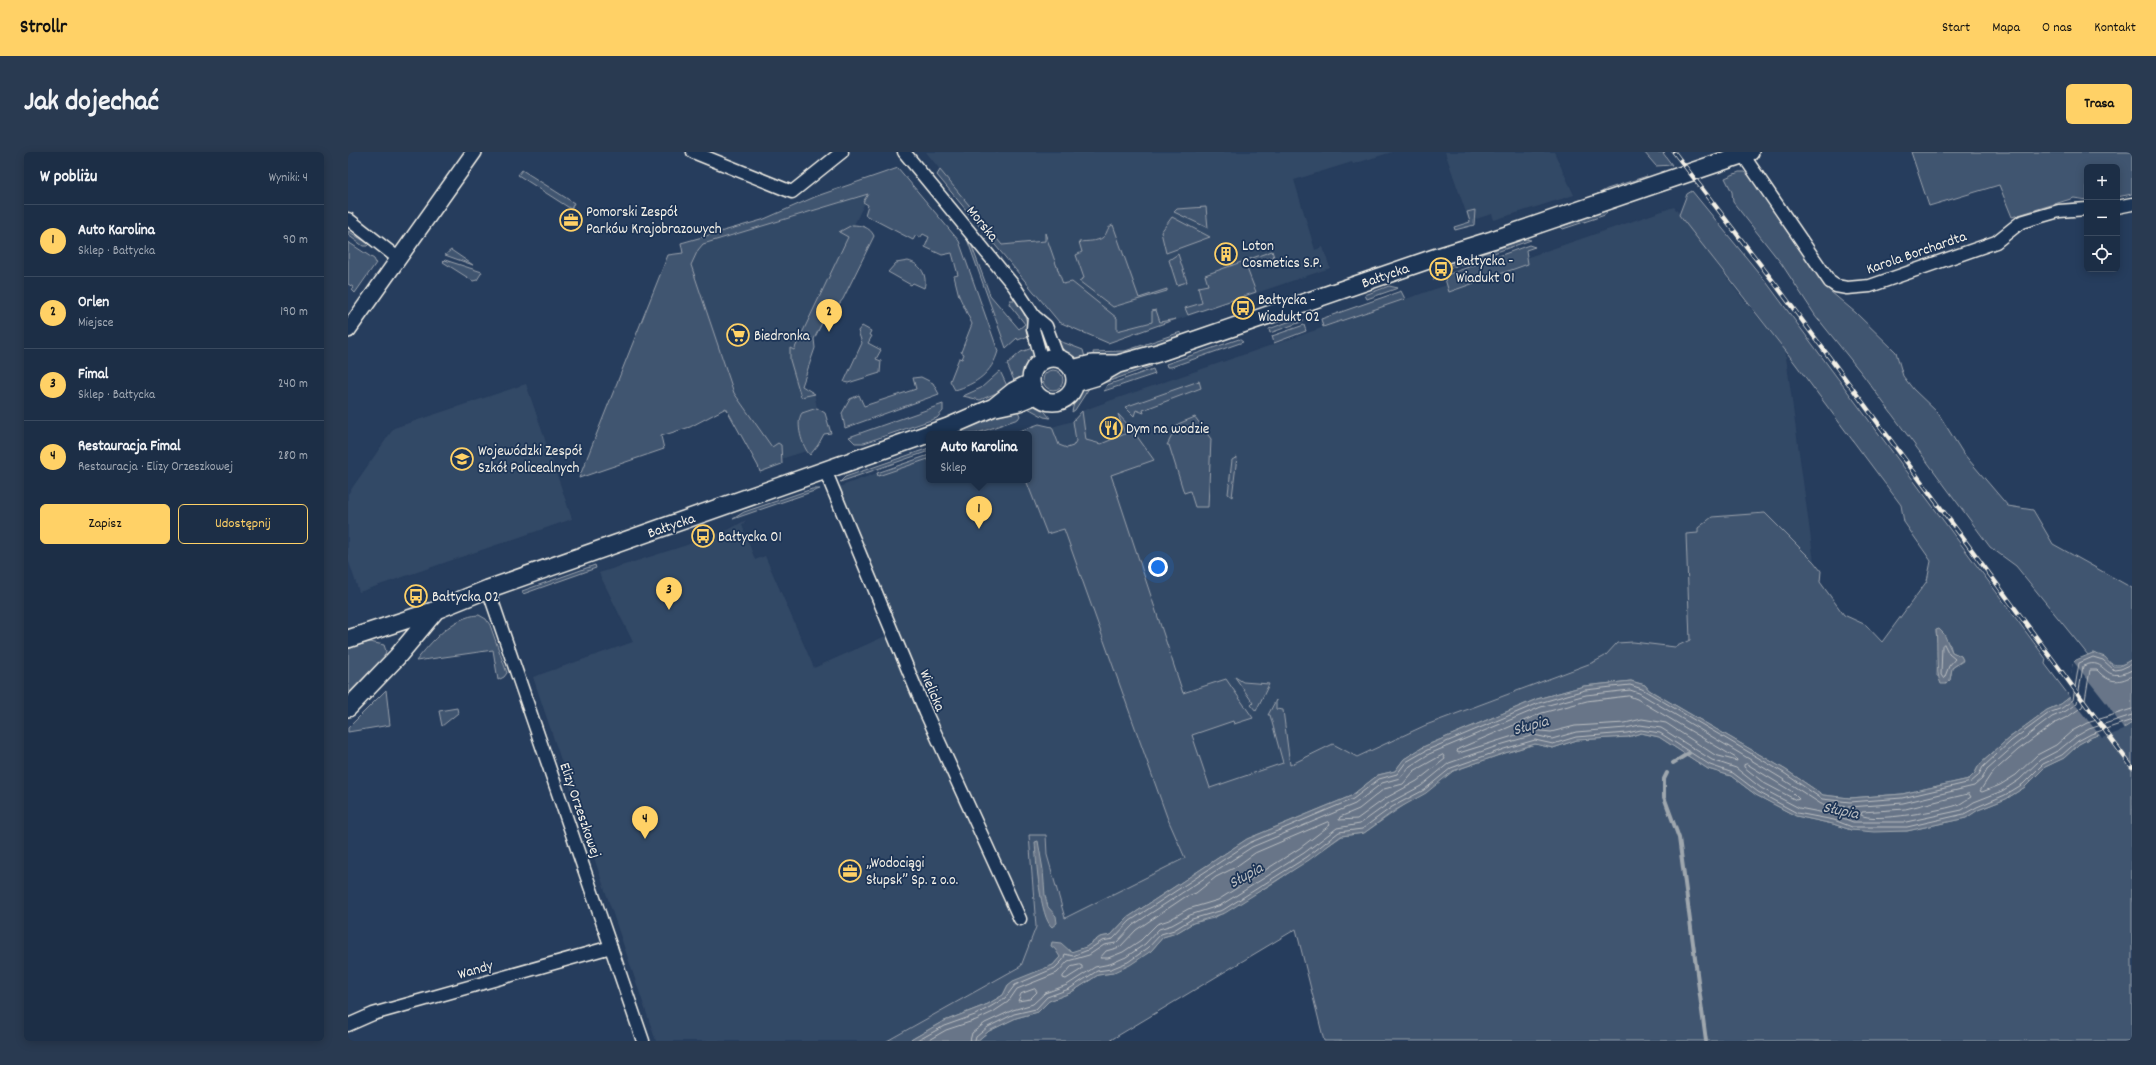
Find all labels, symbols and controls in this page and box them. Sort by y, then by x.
text: Strollr [20,15,67,42]
text: Start [1942,18,1970,38]
text: Mapa [1992,18,2020,38]
text: O nas [2042,18,2072,38]
text: Kontakt [2094,18,2136,38]
text: Jak dojechać [24,84,159,124]
button: Trasa [2066,84,2132,124]
map controls [2084,164,2120,272]
button: + [2084,164,2120,200]
text: W pobliżu [40,166,97,190]
text: Wyniki: 4 [269,169,308,188]
button: − [2084,200,2120,236]
place label: Pomorski Zespół Parków Krajobrazowych [586,202,722,241]
street label: Morska [960,202,1003,248]
office icon: Pomorski Zespół Parków Krajobrazowych [558,207,584,233]
text: Auto Karolina [78,220,155,242]
street label: Karola Borchardta [1864,226,1971,281]
text: 1 [52,231,54,250]
text: 90 m [283,231,308,250]
place label: Loton Cosmetics S.P. [1242,236,1322,275]
button: locate [2084,236,2120,272]
building icon: Loton Cosmetics S.P. [1213,241,1239,267]
text: Sklep · Bałtycka [78,242,155,261]
place label: Bałtycka - Wiadukt 01 [1456,251,1514,290]
bus stop icon: Bałtycka - Wiadukt 01 [1428,256,1454,282]
street label: Bałtycka [1359,258,1413,295]
place label: Bałtycka - Wiadukt 02 [1258,290,1320,329]
text: Orlen [78,292,109,314]
bus stop icon: Bałtycka - Wiadukt 02 [1230,295,1256,321]
pin: 2 [816,299,842,332]
text: 2 [50,303,56,322]
text: 190 m [280,303,308,322]
text: Miejsce [78,314,114,333]
supermarket icon: Biedronka [725,322,751,348]
place label: Biedronka [754,326,811,348]
text: Fimal [78,364,108,386]
text: 3 [50,375,56,394]
text: 240 m [278,375,308,394]
text: Sklep · Bałtycka [78,386,155,405]
restaurant icon: Dym na wodzie [1098,415,1124,441]
place label: Dym na wodzie [1126,419,1210,441]
popup [926,431,1032,483]
text: Restauracja Fimal [78,436,181,458]
text: Auto Karolina [941,437,1017,459]
place label: Wojewódzki Zespół Szkół Policealnych [478,441,582,480]
school or university icon: Wojewódzki Zespół Szkół Policealnych [449,446,475,472]
text: 4 [50,447,56,466]
text: 280 m [278,447,308,466]
text: Restauracja · Elizy Orzeszkowej [78,458,233,477]
text: Sklep [941,459,966,478]
pin: 1 [966,496,992,529]
button: Zapisz [40,504,170,544]
button: Udostępnij [178,504,308,544]
street label: Bałtycka [645,508,699,545]
bus stop icon: Bałtycka 01 [690,523,716,549]
place label: Bałtycka 01 [718,527,782,549]
your location [1148,557,1168,577]
pin: 3 [656,577,682,610]
bus stop icon: Bałtycka 02 [403,583,429,609]
place label: Bałtycka 02 [432,587,499,609]
street label: Wielicka [913,666,950,716]
water label: Słupia [1510,710,1553,742]
street label: Elizy Orzeszkowej [552,760,606,861]
water label: Słupia [1821,796,1862,827]
pin: 4 [632,806,658,839]
place label: „Wodociągi Słupsk” Sp. z o.o. [866,853,958,892]
water label: Słupia [1225,857,1269,895]
office icon: „Wodociągi Słupsk” Sp. z o.o. [837,858,863,884]
street label: Wandy [455,955,497,986]

